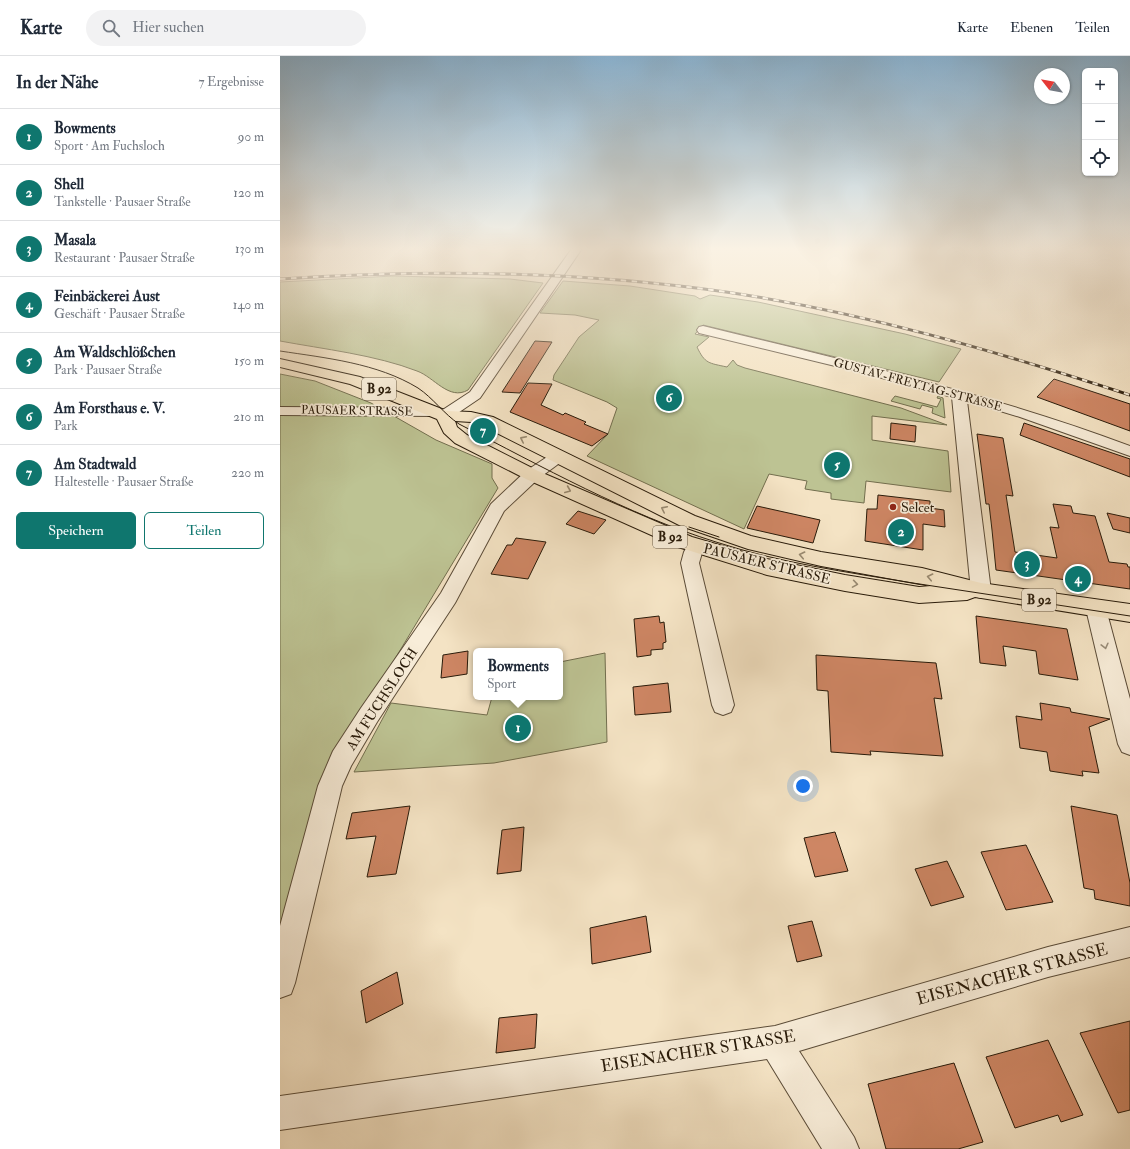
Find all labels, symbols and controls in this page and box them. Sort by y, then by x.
search box [86,10,366,46]
text: Karte [20,16,62,40]
icon: search [100,17,122,39]
text: Hier suchen [132,18,204,37]
text: Karte [957,19,988,36]
text: Ebenen [1010,19,1053,36]
text: Teilen [1075,19,1110,36]
north arrow [1034,68,1070,104]
map controls [1082,68,1118,176]
button: + [1082,68,1118,104]
text: In der Nähe [16,72,98,93]
text: 7 Ergebnisse [198,74,264,90]
button: − [1082,104,1118,140]
text: Bowments [54,119,116,138]
text: 1 [27,129,31,145]
text: 90 m [238,129,264,145]
text: Sport · Am Fuchsloch [54,138,165,154]
button: locate [1082,140,1118,176]
text: Shell [54,175,84,194]
text: 2 [26,185,32,201]
text: 120 m [233,185,264,201]
text: Tankstelle · Pausaer Straße [54,194,191,210]
text: Masala [54,231,96,250]
text: 3 [27,241,32,257]
text: 130 m [235,241,264,257]
text: Restaurant · Pausaer Straße [54,250,195,266]
text: Feinbäckerei Aust [54,287,160,306]
text: 4 [25,297,33,313]
text: 140 m [233,297,264,313]
text: Geschäft · Pausaer Straße [54,306,185,322]
text: Am Waldschlößchen [54,343,176,362]
text: 5 [26,353,32,369]
text: 150 m [234,353,264,369]
street label: GUSTAV-FREYTAG-STRASSE [832,355,1004,415]
text: Park · Pausaer Straße [54,362,162,378]
road number: B 92 [362,378,396,400]
pin: 6 [656,383,682,413]
text: Am Forsthaus e. V. [54,399,165,418]
street label: PAUSAER STRASSE [301,403,413,419]
text: 6 [26,409,32,425]
text: 210 m [233,409,264,425]
pin: 7 [470,416,496,446]
text: Park [54,418,78,434]
one-way arrow [520,436,528,444]
pin: 5 [824,450,850,480]
text: Am Stadtwald [54,455,136,474]
text: 7 [26,465,32,481]
text: 220 m [231,465,264,481]
text: Haltestelle · Pausaer Straße [54,474,193,490]
one-way arrow [563,485,571,493]
place label: Selcet [901,499,935,516]
marker: Selcet [888,502,898,512]
one-way arrow [661,506,668,514]
button: Speichern [16,512,136,549]
button: Teilen [144,512,264,549]
pin: 2 [888,517,914,547]
road number: B 92 [653,526,687,548]
street label: PAUSAER STRASSE [702,540,832,588]
pin: 3 [1014,549,1040,579]
one-way arrow [799,552,805,560]
pin: 4 [1065,564,1091,594]
one-way arrow [927,574,933,582]
one-way arrow [852,580,858,588]
road number: B 92 [1022,589,1056,611]
one-way arrow [1101,643,1109,650]
street label: AM FUCHSLOCH [342,645,421,754]
popup [473,648,563,700]
text: Bowments [487,657,549,676]
text: Sport [487,676,516,692]
pin: 1 [505,713,531,743]
your location [793,776,813,796]
street label: EISENACHER STRASSE [914,938,1110,1010]
street label: EISENACHER STRASSE [599,1025,797,1077]

